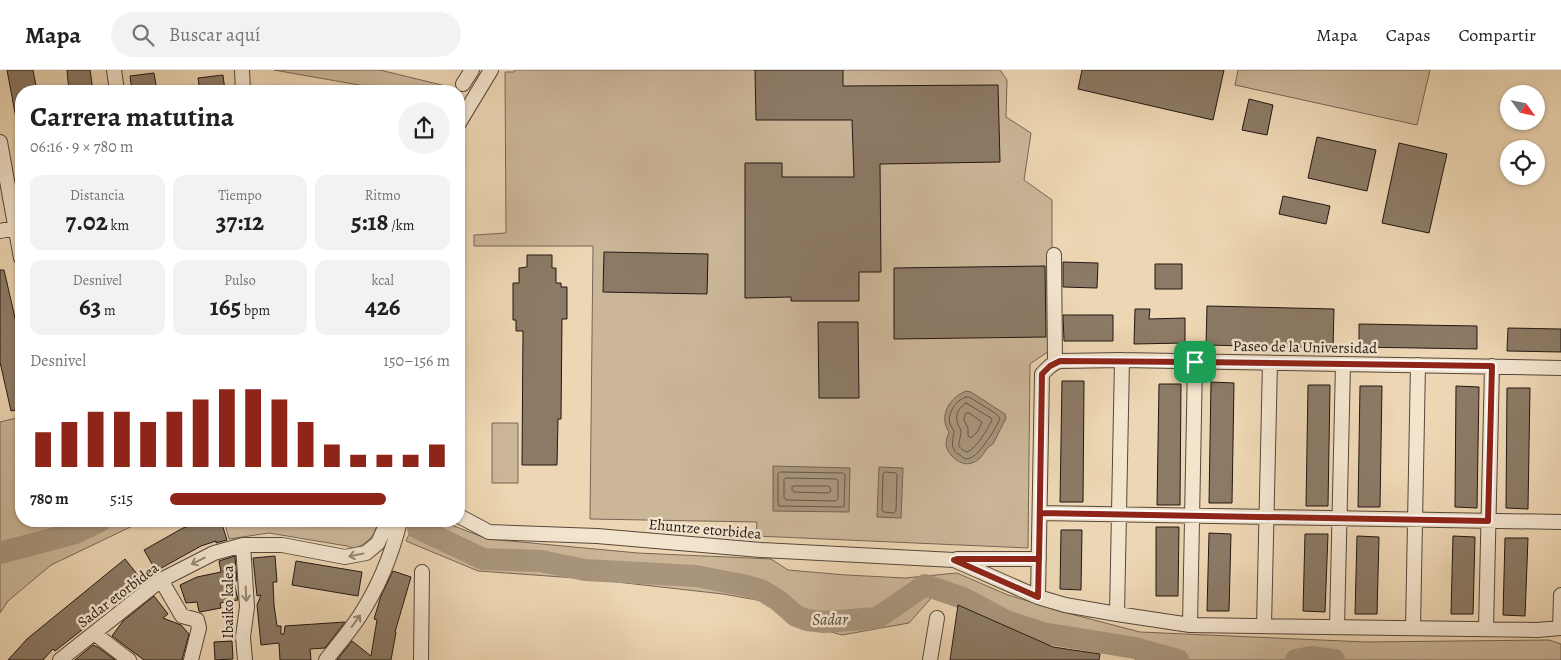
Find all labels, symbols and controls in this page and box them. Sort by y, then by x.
search box [111,12,461,57]
text: Mapa [25,19,81,51]
icon: search [129,21,157,49]
text: Buscar aquí [169,22,260,48]
text: Mapa [1316,23,1358,47]
text: Capas [1386,23,1430,47]
text: Compartir [1458,23,1536,47]
north arrow [1500,85,1545,130]
map controls [1500,85,1545,185]
text: Carrera matutina [30,98,234,136]
button: share [398,102,450,154]
text: 06:16 · 9 × 780 m [30,136,133,158]
button: locate [1500,140,1545,185]
text: Distancia [70,186,125,205]
text: Tiempo [218,186,262,205]
text: Ritmo [365,186,400,205]
text: 7.02 [66,205,108,239]
text: 37:12 [216,205,264,239]
text: 5:18 [351,205,388,239]
text: km [108,216,129,235]
text: /km [388,216,414,235]
text: Desnivel [73,271,122,290]
text: Pulso [224,271,256,290]
text: kcal [371,271,394,290]
text: 63 [79,290,101,324]
text: 165 [210,290,241,324]
text: 426 [365,290,400,324]
text: m [101,301,116,320]
text: bpm [241,301,270,320]
street label: Paseo de la Universidad [1233,336,1378,358]
pin [1174,341,1216,383]
icon: arrive [1181,348,1209,376]
text: Desnivel [30,350,86,372]
text: 150–156 m [383,350,450,372]
text: 780 m [30,488,69,510]
text: 5:15 [110,488,133,510]
street label: Ehuntze etorbidea [648,514,762,544]
one-way arrow [348,551,364,560]
one-way arrow [191,557,206,566]
street label: Sadar etorbidea [73,558,163,632]
street label: Ibaiko kalea [218,565,238,639]
one-way arrow [241,585,250,601]
water label: Sadar [812,609,848,631]
one-way arrow [351,614,361,628]

